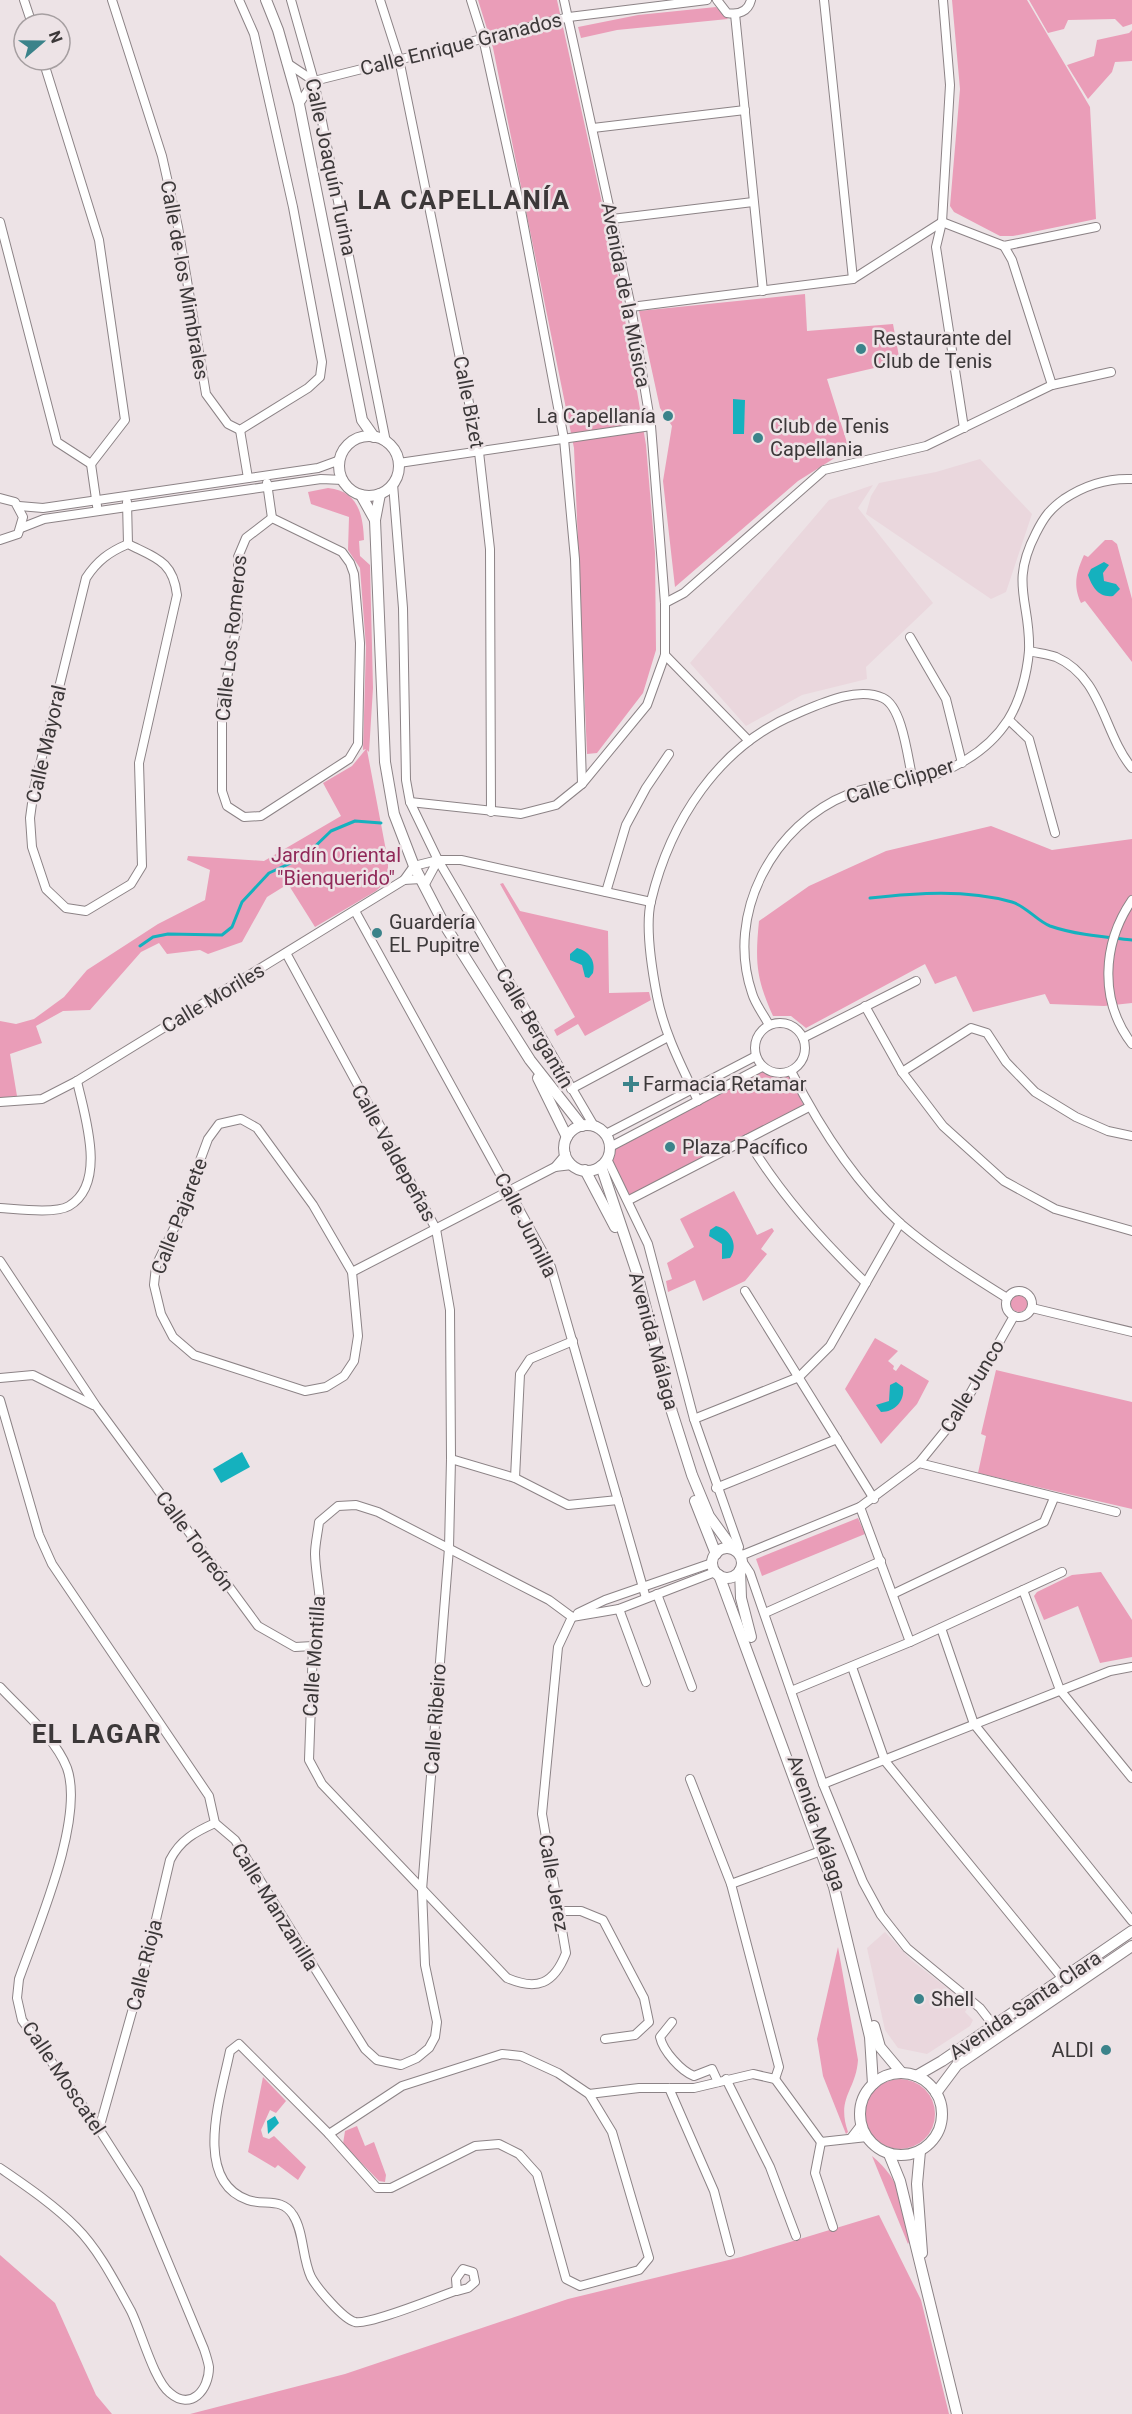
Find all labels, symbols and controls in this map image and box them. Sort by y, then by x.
street label: Calle Enrique Granados [358,7,564,81]
north arrow [12,12,72,72]
text: N [45,28,66,46]
street label: Calle Joaquín Turina [300,76,362,258]
street label: Calle de los Mimbrales [156,179,214,381]
district label: LA CAPELLANÍA [357,185,571,215]
street label: Avenida de la Música [596,200,656,390]
place label: Restaurante del Club de Tenis [873,326,1012,373]
marker: Restaurante del Club de Tenis [854,342,868,356]
street label: Calle Bizet [448,354,490,450]
place label: La Capellanía [536,404,656,428]
marker: La Capellanía [661,409,675,423]
place label: Club de Tenis Capellania [770,414,889,461]
marker: Club de Tenis Capellania [751,431,765,445]
street label: Calle Los Romeros [210,554,252,722]
street label: Calle Mayoral [21,683,71,805]
street label: Calle Clipper [843,753,957,809]
park label: Jardín Oriental "Bienquerido" [271,843,401,890]
place label: Guardería EL Pupitre [389,910,480,957]
marker: Guardería EL Pupitre [370,926,384,940]
street label: Calle Moriles [157,958,269,1038]
street label: Calle Bergantín [491,964,579,1092]
place label: Farmacia Retamar [643,1072,807,1096]
marker: Farmacia Retamar [624,1077,638,1091]
street label: Calle Valdepeñas [346,1080,442,1226]
place label: Plaza Pacífico [682,1135,808,1159]
marker: Plaza Pacífico [663,1140,677,1154]
street label: Calle Pajarete [146,1154,212,1278]
street label: Calle Jumilla [489,1169,563,1281]
street label: Avenida Málaga [624,1269,684,1413]
street label: Calle Junco [935,1335,1009,1437]
street label: Calle Torreón [151,1486,239,1596]
street label: Calle Montilla [298,1595,330,1717]
street label: Calle Ribeiro [419,1663,451,1775]
district label: EL LAGAR [32,1719,162,1749]
street label: Avenida Málaga [783,1752,851,1894]
street label: Calle Jerez [534,1833,574,1933]
street label: Calle Manzanilla [226,1839,324,1975]
street label: Calle Rioja [121,1917,167,2013]
street label: Avenida Santa Clara [945,1945,1105,2065]
place label: Shell [931,1987,974,2011]
marker: Shell [912,1992,926,2006]
street label: Calle Moscatel [17,2017,111,2139]
place label: ALDI [1052,2038,1094,2062]
marker: ALDI [1099,2043,1113,2057]

